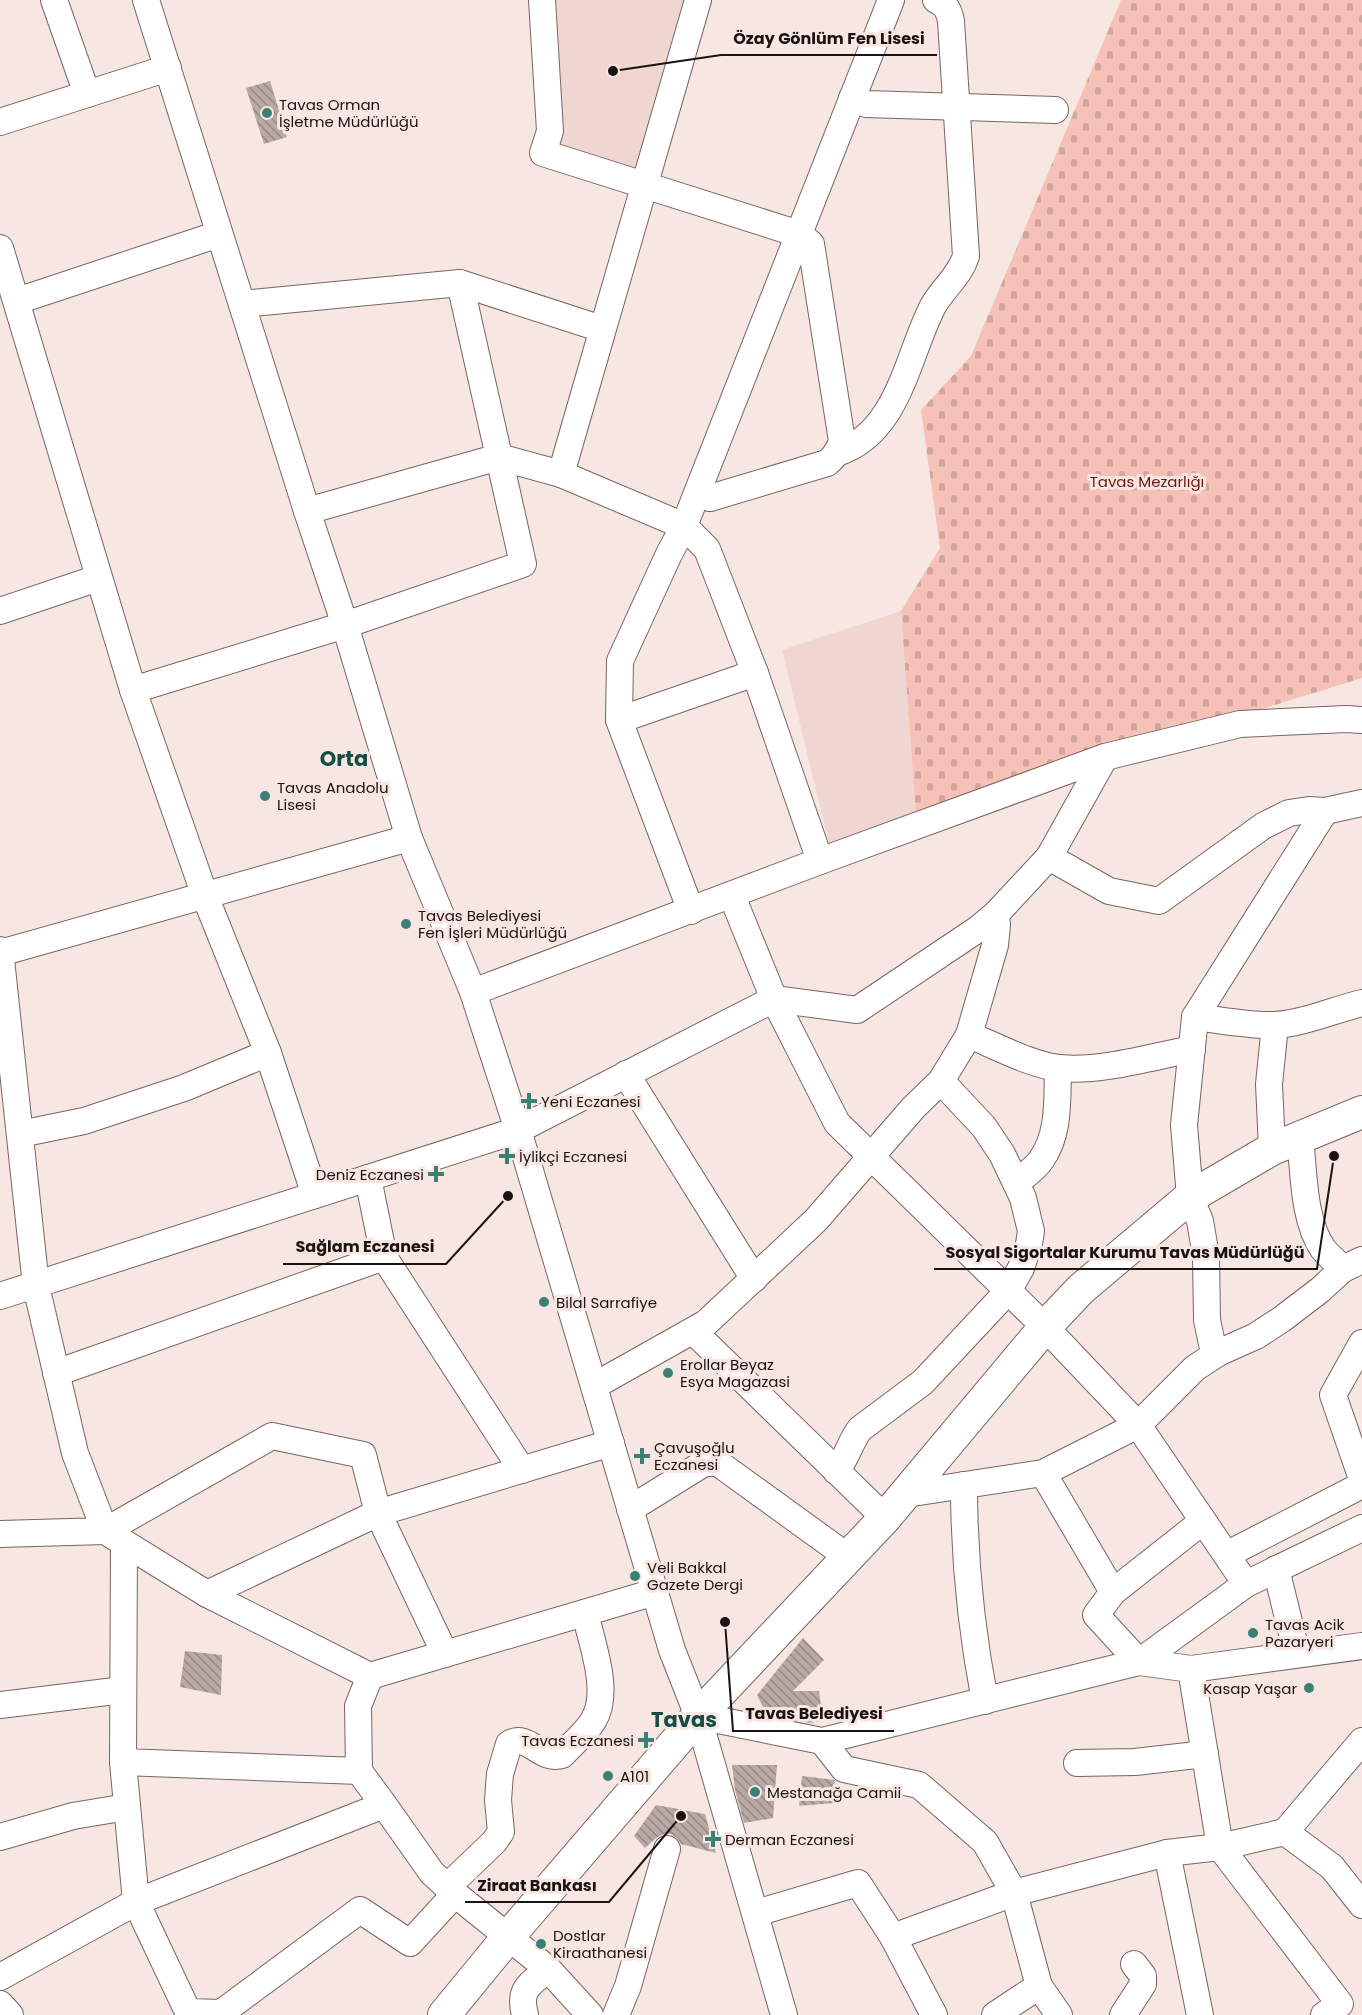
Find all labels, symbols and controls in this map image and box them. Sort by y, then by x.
callout: Özay Gönlüm Fen Lisesi [721,21,937,55]
text: Özay Gönlüm Fen Lisesi [733,27,925,50]
place label: Tavas Orman İşletme Müdürlüğü [279,94,419,132]
marker: Tavas Orman İşletme Müdürlüğü [260,106,274,120]
park label: Tavas Mezarlığı [1090,471,1204,492]
district label: Orta [320,744,368,773]
place label: Tavas Anadolu Lisesi [277,777,389,815]
marker: Tavas Anadolu Lisesi [258,789,272,803]
place label: Tavas Belediyesi Fen İşleri Müdürlüğü [418,905,567,943]
marker: Tavas Belediyesi Fen İşleri Müdürlüğü [399,917,413,931]
place label: Yeni Eczanesi [541,1091,641,1112]
marker: Yeni Eczanesi [522,1094,536,1108]
place label: İylikçi Eczanesi [519,1146,627,1167]
marker: İylikçi Eczanesi [500,1149,514,1163]
place label: Deniz Eczanesi [316,1164,424,1185]
marker: Deniz Eczanesi [429,1167,443,1181]
callout: Sağlam Eczanesi [283,1230,446,1264]
text: Sağlam Eczanesi [296,1235,434,1258]
callout: Sosyal Sigortalar Kurumu Tavas Müdürlüğü [934,1235,1317,1269]
text: Sosyal Sigortalar Kurumu Tavas Müdürlüğü [945,1241,1305,1264]
place label: Bilal Sarrafiye [556,1292,657,1313]
marker: Bilal Sarrafiye [537,1295,551,1309]
place label: Erollar Beyaz Esya Magazasi [680,1354,790,1392]
marker: Erollar Beyaz Esya Magazasi [661,1366,675,1380]
place label: Çavuşoğlu Eczanesi [654,1437,735,1475]
marker: Çavuşoğlu Eczanesi [635,1449,649,1463]
place label: Veli Bakkal Gazete Dergi [647,1557,743,1595]
marker: Veli Bakkal Gazete Dergi [628,1569,642,1583]
place label: Tavas Acik Pazaryeri [1265,1614,1345,1652]
marker: Tavas Acik Pazaryeri [1246,1626,1260,1640]
place label: Kasap Yaşar [1203,1678,1297,1699]
marker: Kasap Yaşar [1302,1681,1316,1695]
callout: Tavas Belediyesi [733,1697,894,1731]
text: Tavas Belediyesi [745,1702,883,1725]
district label: Tavas [651,1705,717,1734]
place label: Tavas Eczanesi [521,1730,634,1751]
marker: Tavas Eczanesi [639,1733,653,1747]
place label: A101 [620,1766,649,1787]
marker: A101 [601,1769,615,1783]
place label: Mestanağa Camii [767,1782,901,1803]
marker: Mestanağa Camii [748,1785,762,1799]
place label: Derman Eczanesi [725,1829,854,1850]
marker: Derman Eczanesi [706,1832,720,1846]
callout: Ziraat Bankası [465,1868,609,1902]
text: Ziraat Bankası [477,1874,597,1897]
place label: Dostlar Kiraathanesi [553,1925,647,1963]
marker: Dostlar Kiraathanesi [534,1937,548,1951]

